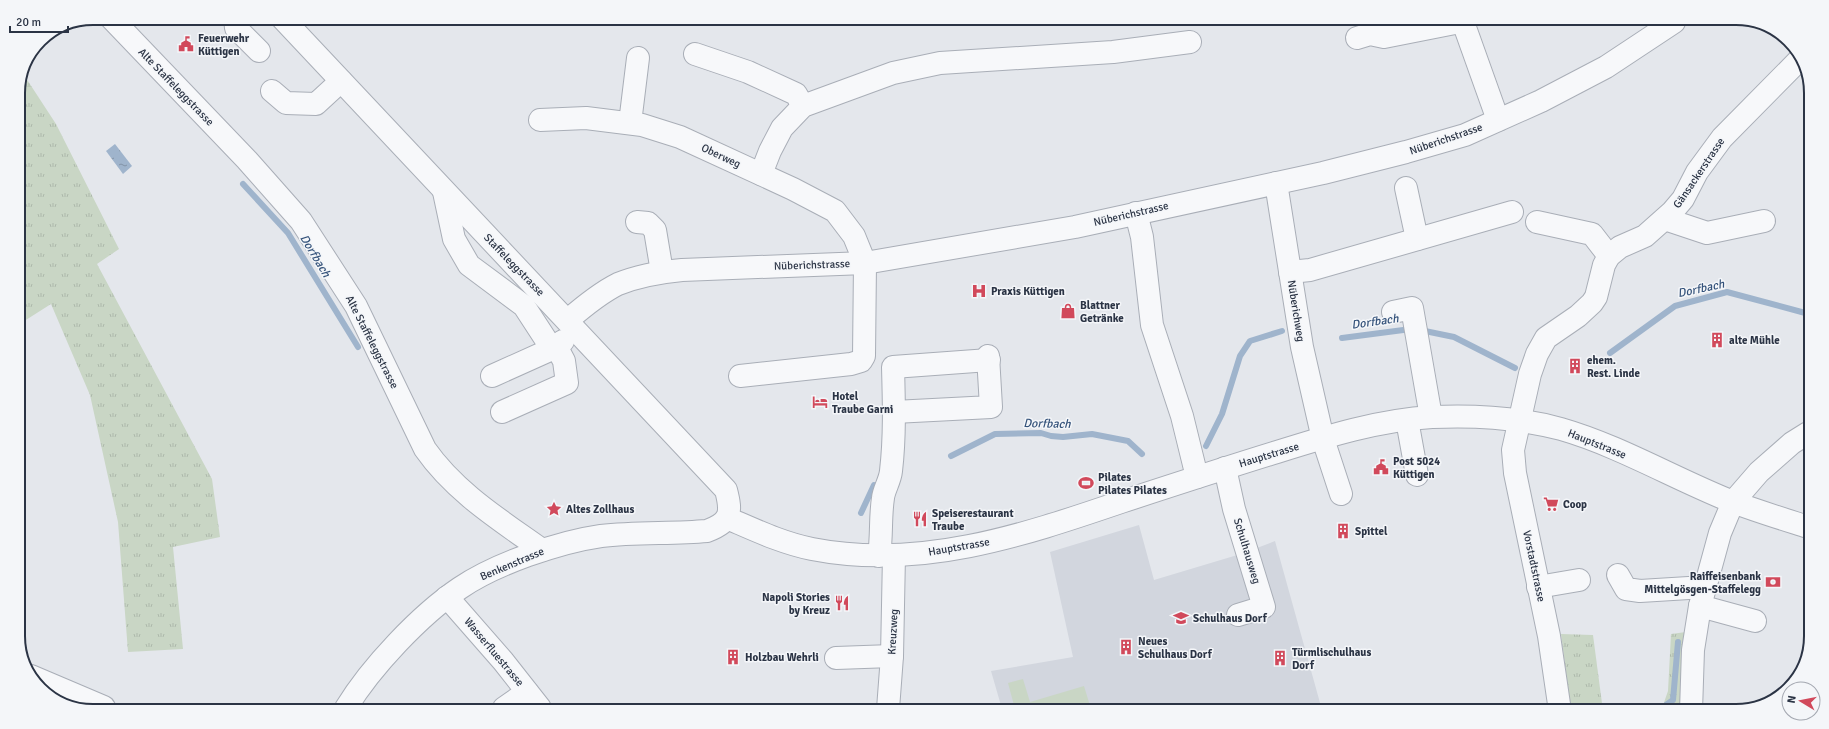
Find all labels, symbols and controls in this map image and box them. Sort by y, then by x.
scale bar [10,8,68,34]
text: 20 m [16,15,41,30]
place label: Feuerwehr Küttigen [198,32,250,58]
public building icon: Feuerwehr Küttigen [177,35,195,53]
street label: Alte Staffeleggstrasse [136,45,216,129]
street label: Nüberichstrasse [1408,120,1484,158]
street label: Gänsackerstrasse [1671,135,1727,211]
street label: Oberweg [699,141,743,171]
street label: Nüberichstrasse [1092,199,1170,229]
street label: Staffeleggstrasse [481,231,547,299]
water label: Dorfbach [296,232,334,281]
street label: Nüberichstrasse [774,257,850,273]
water label: Dorfbach [1676,277,1726,301]
street label: Nüberichweg [1285,279,1307,343]
hospital icon: Praxis Küttigen [970,282,988,300]
place label: Praxis Küttigen [991,285,1065,298]
street label: Alte Staffeleggstrasse [343,293,401,391]
place label: Blattner Getränke [1080,299,1124,325]
shop icon: Blattner Getränke [1059,302,1077,320]
water label: Dorfbach [1350,311,1400,333]
building icon: alte Mühle [1708,331,1726,349]
place label: alte Mühle [1729,334,1780,347]
place label: ehem. Rest. Linde [1587,354,1640,380]
building icon: ehem. Rest. Linde [1566,357,1584,375]
place label: Hotel Traube Garni [832,390,893,416]
hotel icon: Hotel Traube Garni [811,393,829,411]
water label: Dorfbach [1023,416,1071,432]
street label: Hauptstrasse [1566,426,1628,462]
street label: Hauptstrasse [1237,440,1301,470]
place label: Post 5024 Küttigen [1393,455,1440,481]
public building icon: Post 5024 Küttigen [1372,458,1390,476]
place label: Pilates Pilates Pilates [1098,471,1167,497]
sports icon: Pilates Pilates Pilates [1077,474,1095,492]
supermarket icon: Coop [1542,495,1560,513]
place label: Coop [1563,498,1587,511]
place icon: Altes Zollhaus [545,500,563,518]
place label: Altes Zollhaus [566,503,634,516]
place label: Speiserestaurant Traube [932,507,1014,533]
restaurant icon: Speiserestaurant Traube [911,510,929,528]
street label: Schulhausweg [1231,517,1263,586]
building icon: Spittel [1334,522,1352,540]
place label: Spittel [1355,525,1388,538]
street label: Vorstadtstrasse [1520,529,1548,603]
street label: Hauptstrasse [927,535,991,559]
street label: Benkenstrasse [478,545,546,583]
place label: Raiffeisenbank Mittelgösgen-Staffelegg [1644,570,1761,596]
bank icon: Raiffeisenbank Mittelgösgen-Staffelegg [1764,573,1782,591]
place label: Napoli Stories by Kreuz [762,591,830,617]
restaurant icon: Napoli Stories by Kreuz [833,594,851,612]
street label: Kreuzweg [885,609,901,655]
school or university icon: Schulhaus Dorf [1172,609,1190,627]
place label: Schulhaus Dorf [1193,612,1268,625]
street label: Wasserfluestrasse [462,615,526,689]
place label: Neues Schulhaus Dorf [1138,635,1213,661]
building icon: Neues Schulhaus Dorf [1117,638,1135,656]
place label: Türmlischulhaus Dorf [1292,646,1371,672]
building icon: Holzbau Wehrli [724,648,742,666]
building icon: Türmlischulhaus Dorf [1271,649,1289,667]
place label: Holzbau Wehrli [745,651,819,664]
north arrow [1781,681,1821,721]
text: N [1785,694,1799,704]

